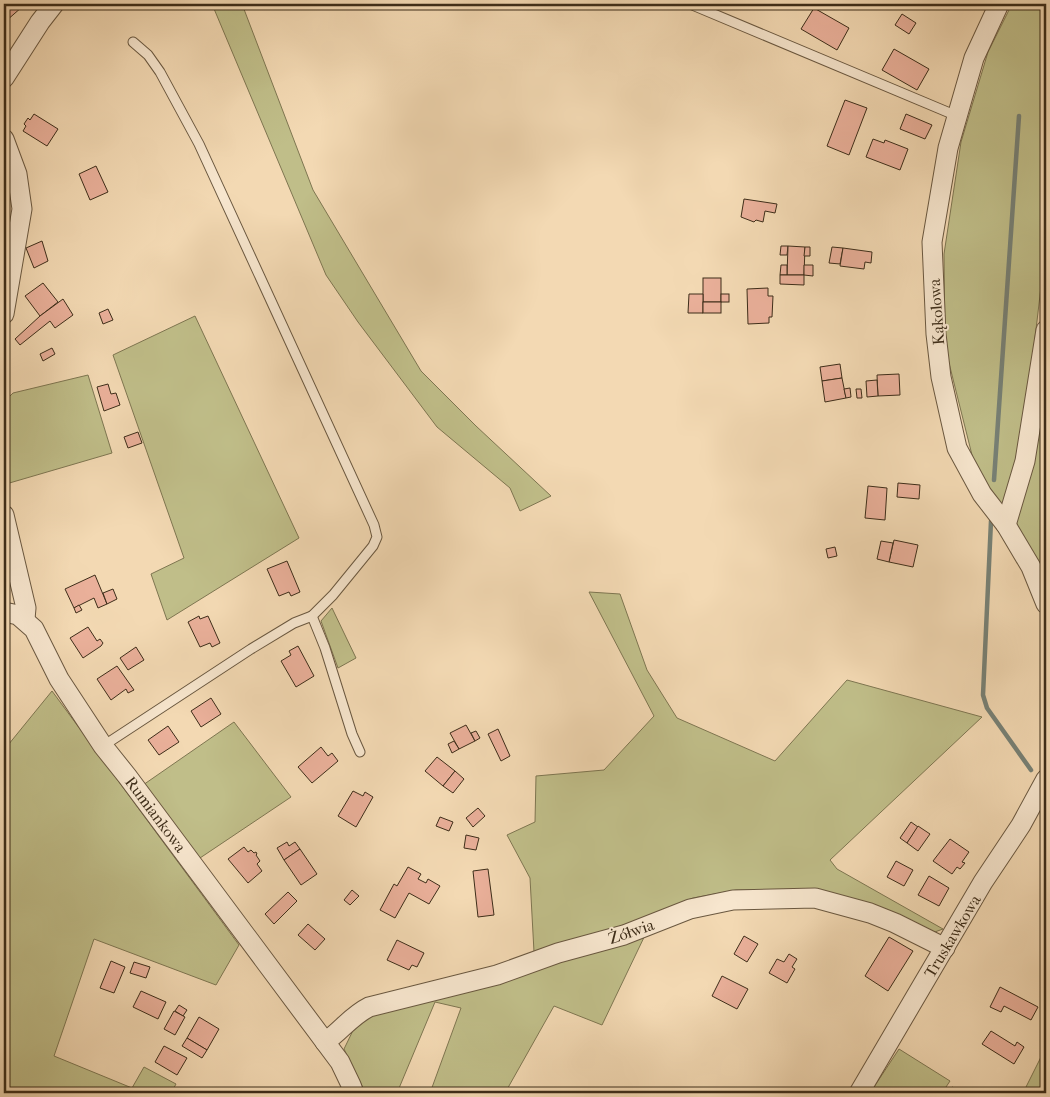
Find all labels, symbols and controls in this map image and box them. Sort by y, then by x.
street label: Kąkolowa [925,278,948,346]
street label: Rumiankowa [121,773,191,856]
street label: Truskawkowa [920,891,985,981]
street label: Żółwia [606,915,657,948]

